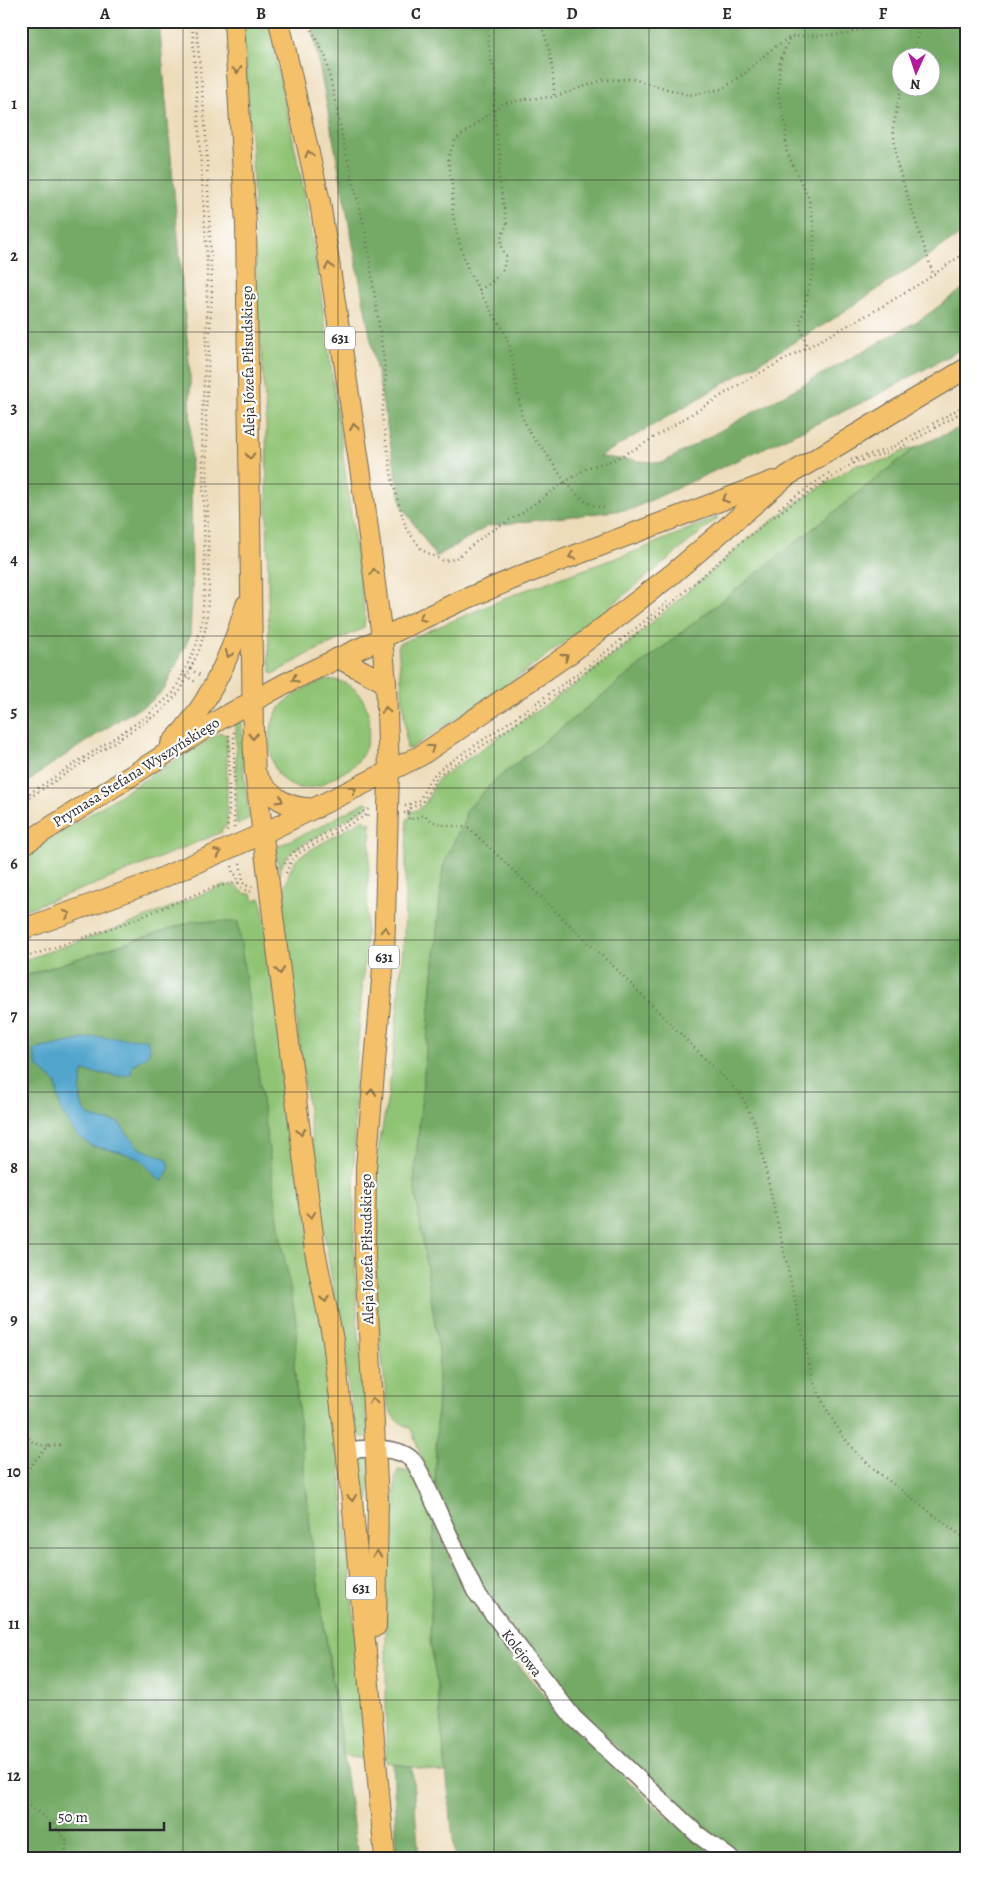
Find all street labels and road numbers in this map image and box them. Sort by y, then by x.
street label: Aleja Józefa Piłsudskiego [237,286,259,437]
road number: 631 [325,326,355,349]
street label: Prymasa Stefana Wyszyńskiego [49,712,223,832]
road number: 631 [369,946,399,969]
street label: Aleja Józefa Piłsudskiego [356,1174,378,1325]
road number: 631 [346,1576,376,1600]
street label: Kolejowa [497,1625,547,1681]

